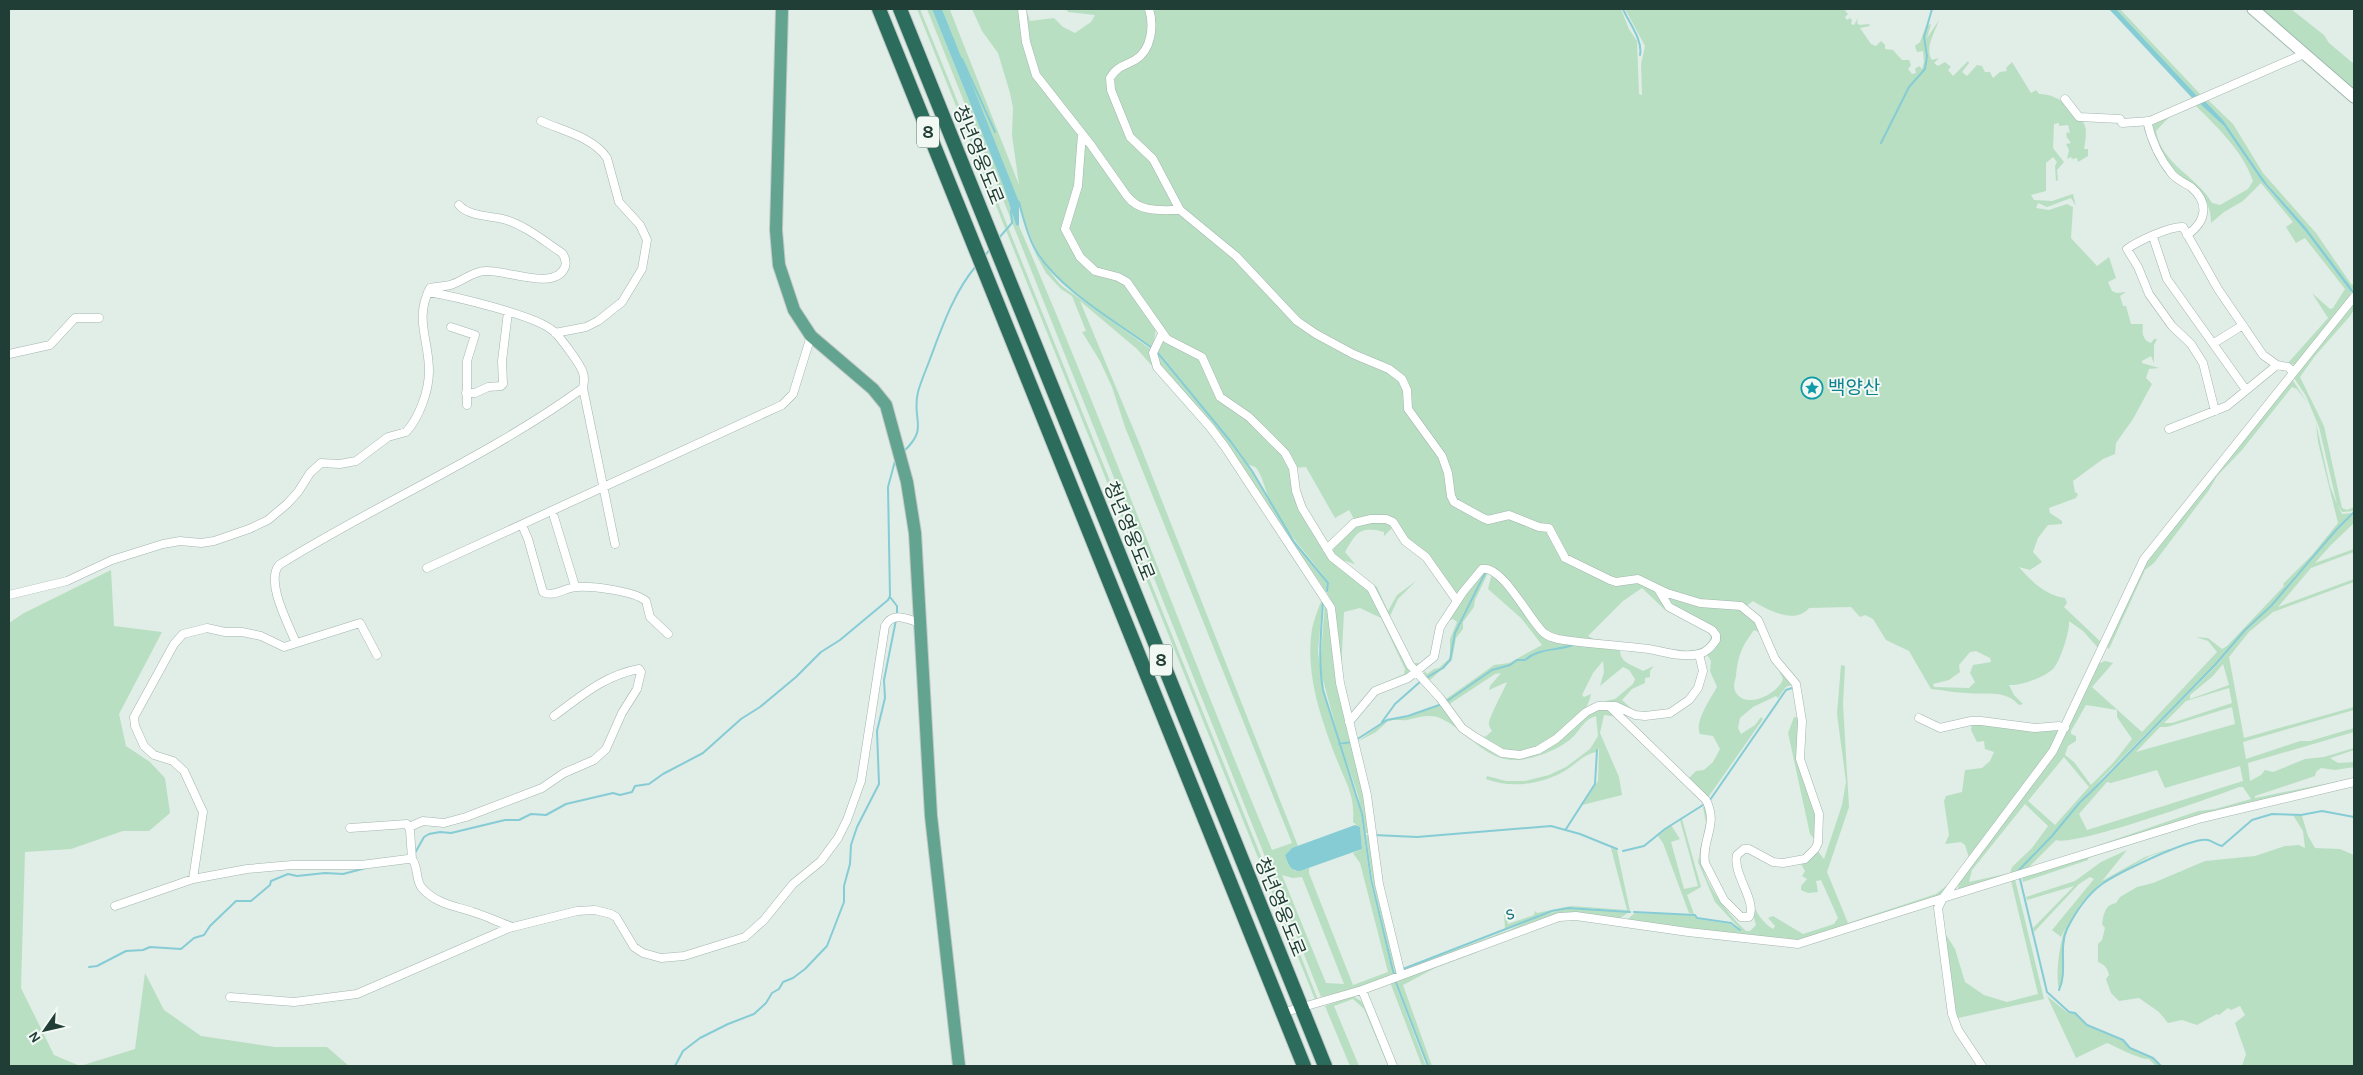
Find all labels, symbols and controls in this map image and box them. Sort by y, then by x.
street label: 청년영웅도로 [948,102,1008,208]
road number: 8 [917,116,939,148]
place icon: 백양산 [1800,376,1824,400]
place label: 백양산 [1828,377,1880,399]
street label: 청년영웅도로 [1099,478,1159,584]
road number: 8 [1150,644,1172,676]
street label: 청년영웅도로 [1250,854,1310,960]
water label: s [1500,901,1518,925]
north arrow [20,1005,70,1055]
text: N [25,1028,44,1046]

